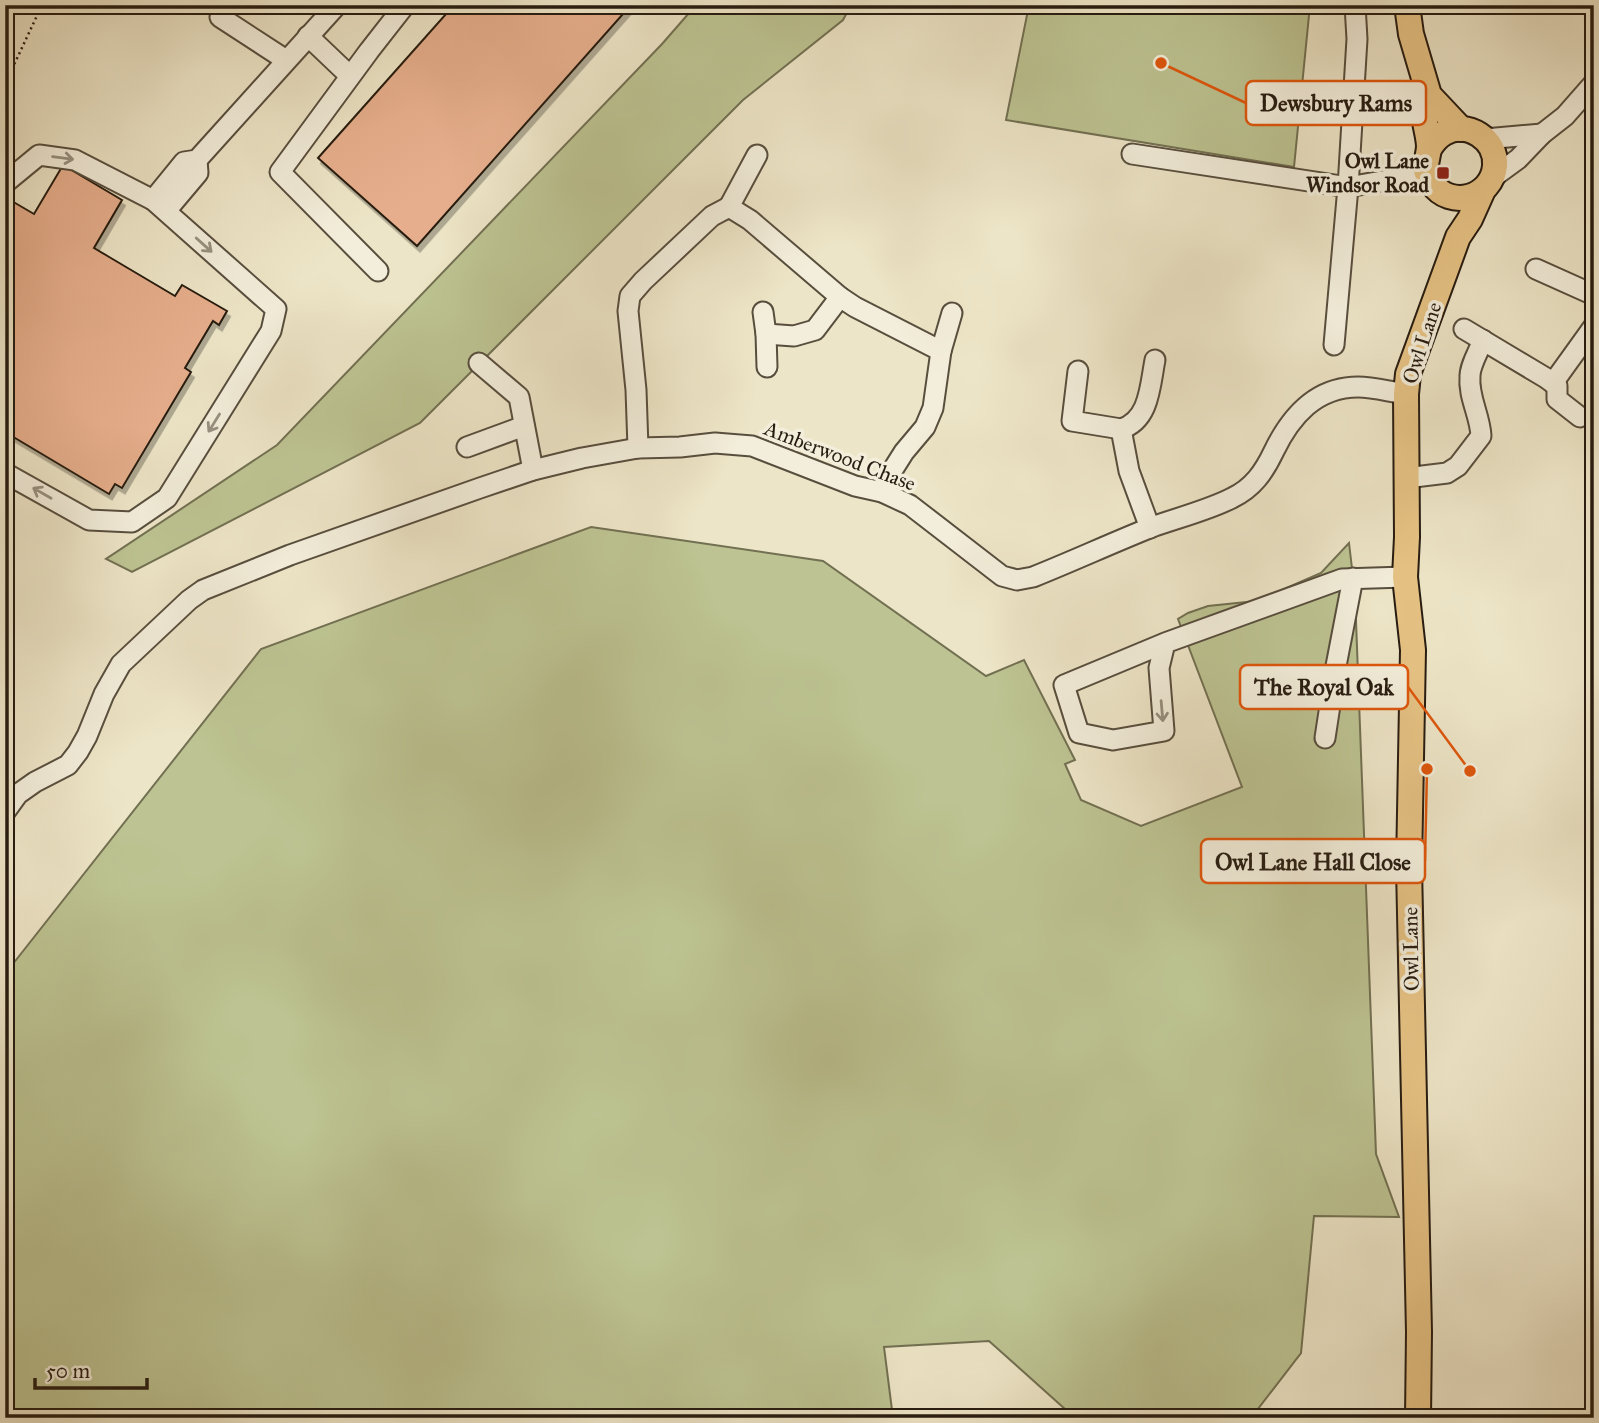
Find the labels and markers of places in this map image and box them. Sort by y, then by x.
callout: Dewsbury Rams [1246,81,1426,125]
place label: Owl Lane Windsor Road [1306,148,1429,198]
marker: Owl Lane Windsor Road [1435,165,1451,181]
callout: The Royal Oak [1240,665,1408,709]
callout: Owl Lane Hall Close [1201,839,1425,883]

